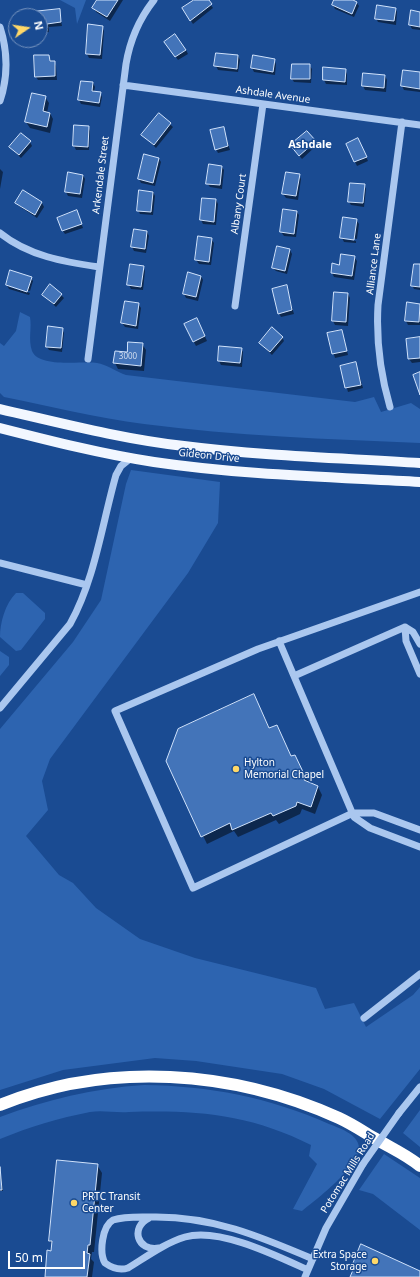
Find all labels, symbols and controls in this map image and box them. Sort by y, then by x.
north arrow [8,8,48,48]
text: N [31,19,48,31]
street label: Ashdale Avenue [235,84,311,106]
street label: Arkendale Street [90,135,112,215]
district label: Ashdale [288,138,332,152]
street label: Albany Court [229,173,249,235]
street label: Alliance Lane [364,233,384,295]
house number: 3000 [119,352,137,362]
street label: Gideon Drive [178,447,240,465]
place label: Hylton Memorial Chapel [244,757,324,780]
marker: Hylton Memorial Chapel [231,764,241,774]
street label: Potomac Mills Road [318,1131,378,1215]
place label: PRTC Transit Center [82,1191,140,1214]
marker: PRTC Transit Center [69,1198,79,1208]
scale bar [10,1243,87,1269]
text: 50 m [15,1249,43,1266]
place label: Extra Space Storage [313,1249,367,1272]
marker: Extra Space Storage [370,1256,380,1266]

